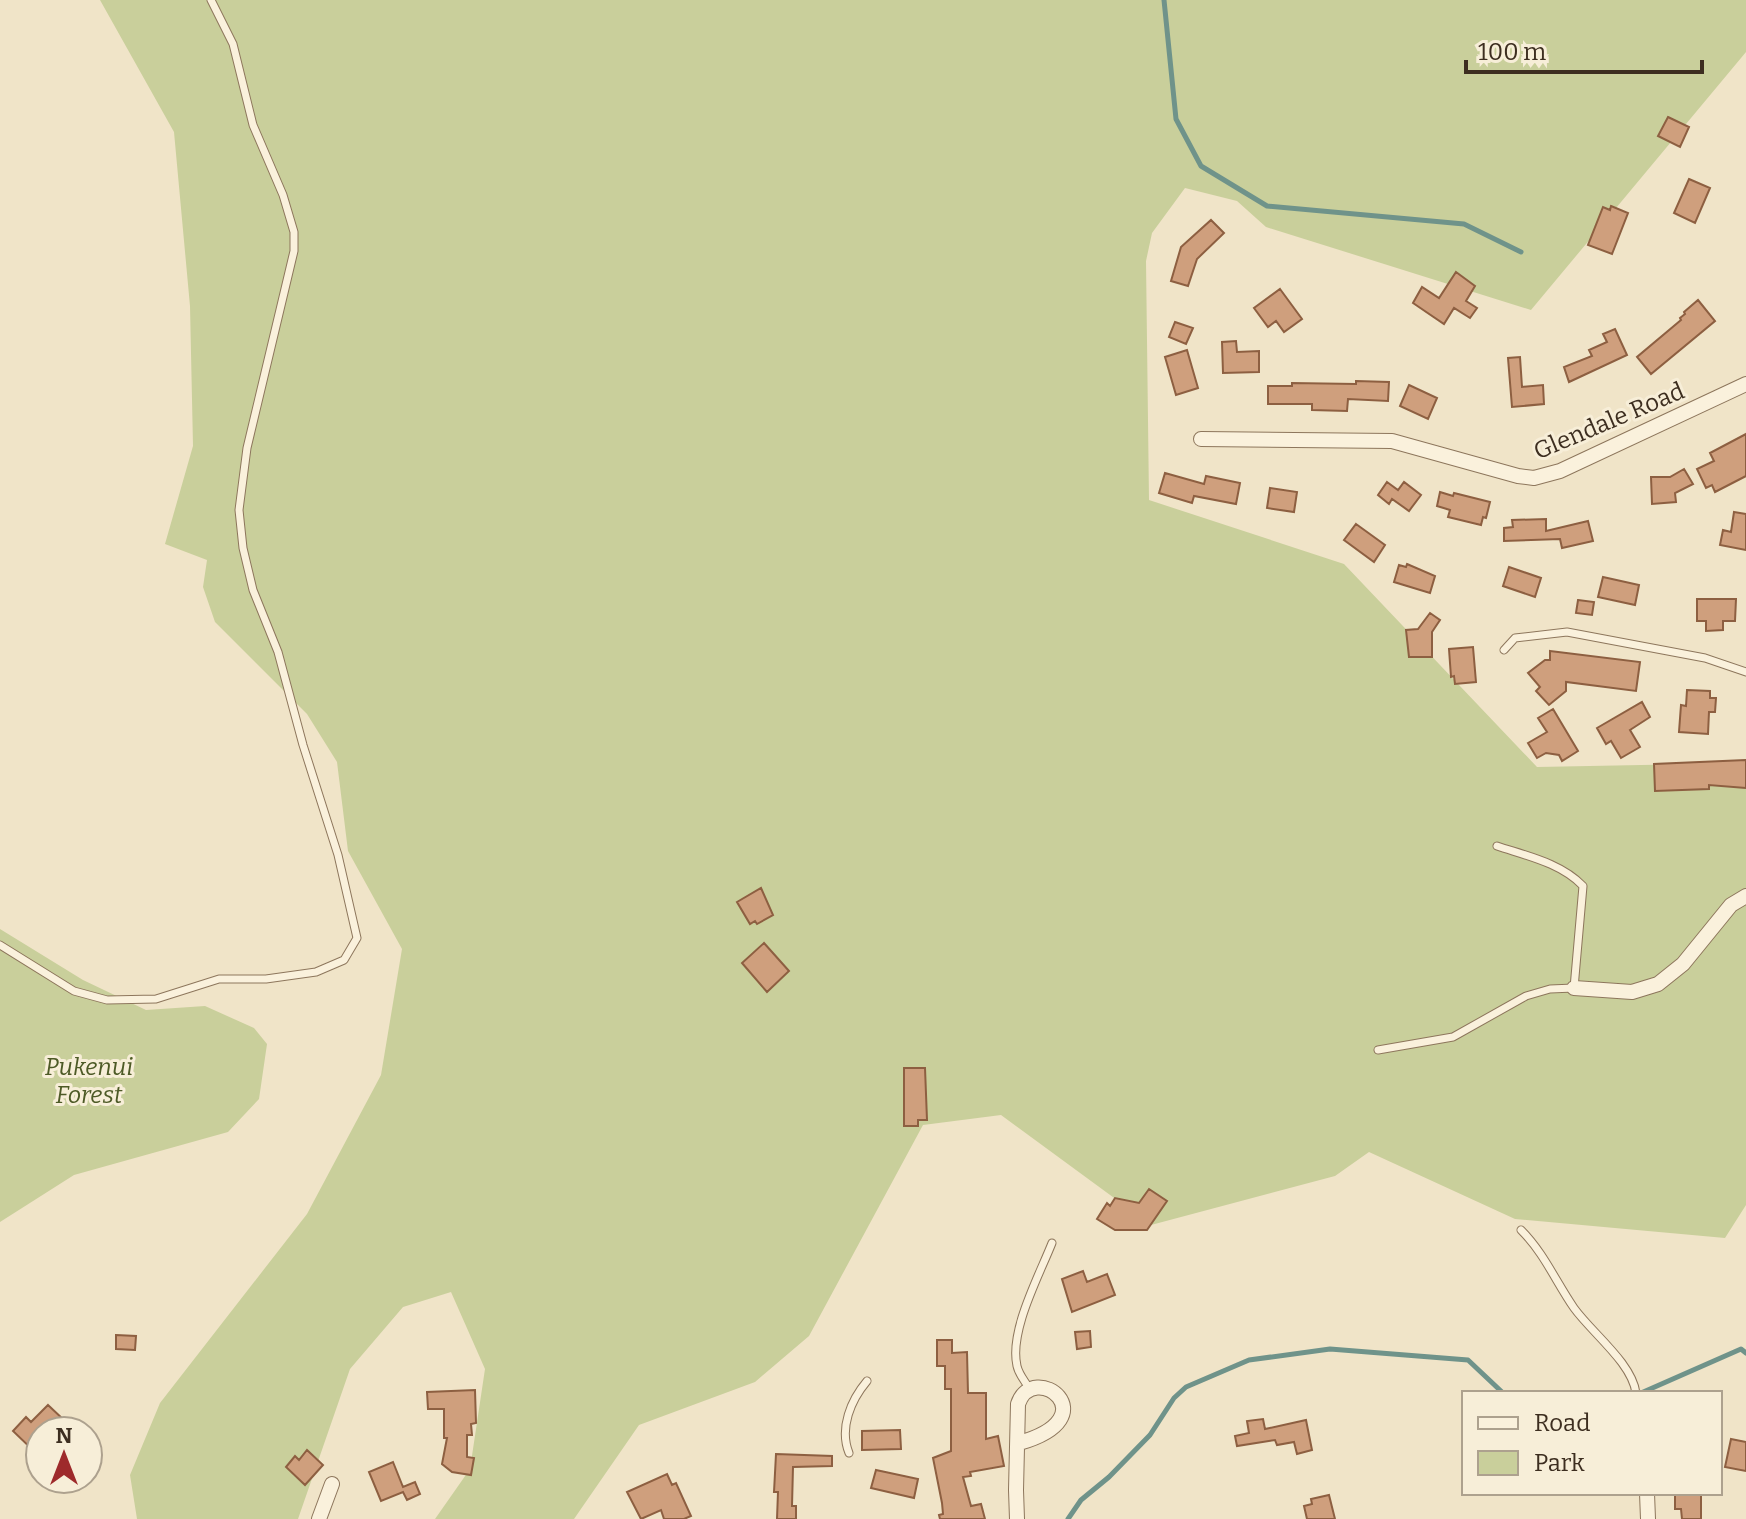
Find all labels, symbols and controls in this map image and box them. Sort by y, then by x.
scale bar [1466,24,1702,74]
text: 100 m [1478,38,1546,66]
street label: Glendale Road [1529,377,1689,465]
park label: Pukenui Forest [45,1053,133,1109]
legend [1462,1391,1722,1495]
text: Road [1534,1409,1590,1437]
north arrow [24,1415,104,1495]
text: N [56,1422,73,1449]
text: Park [1534,1449,1585,1477]

